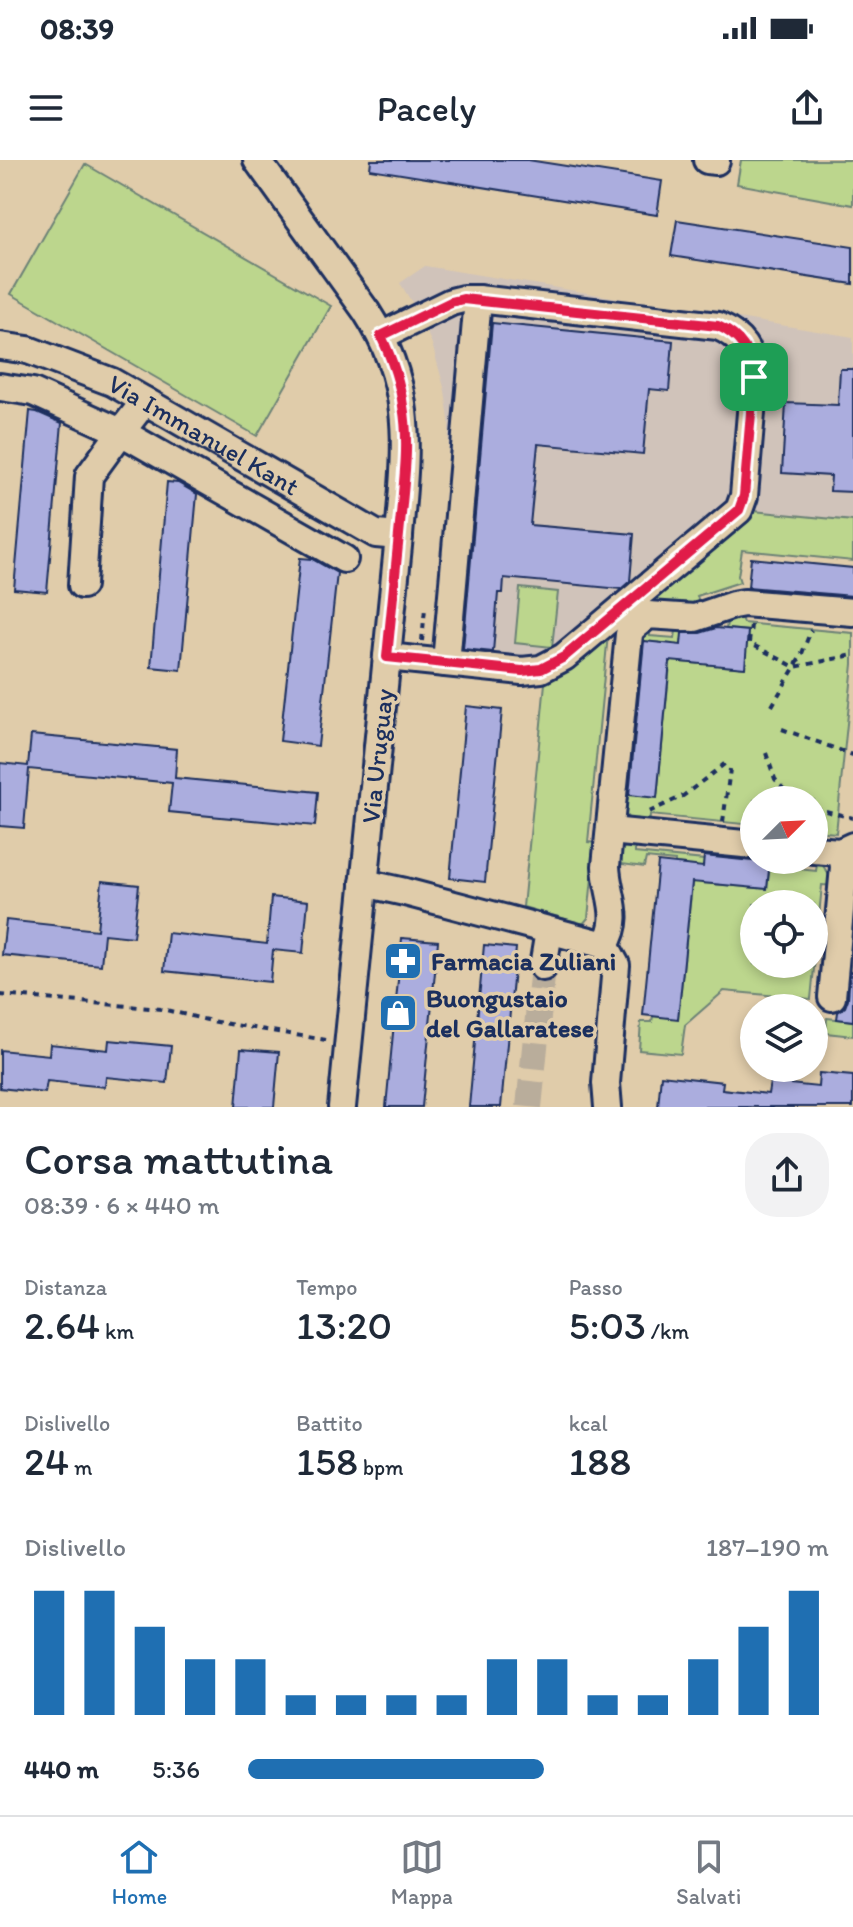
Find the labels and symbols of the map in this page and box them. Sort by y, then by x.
pin [720,343,788,411]
street label: Via Immanuel Kant [103,367,305,502]
street label: Via Uruguay [354,687,400,825]
north arrow [740,786,828,874]
pharmacy icon: Farmacia Zuliani [382,940,424,982]
place label: Farmacia Zuliani [431,945,616,977]
place label: Buongustaio del Gallaratese [426,982,594,1044]
shop icon: Buongustaio del Gallaratese [377,992,419,1034]

